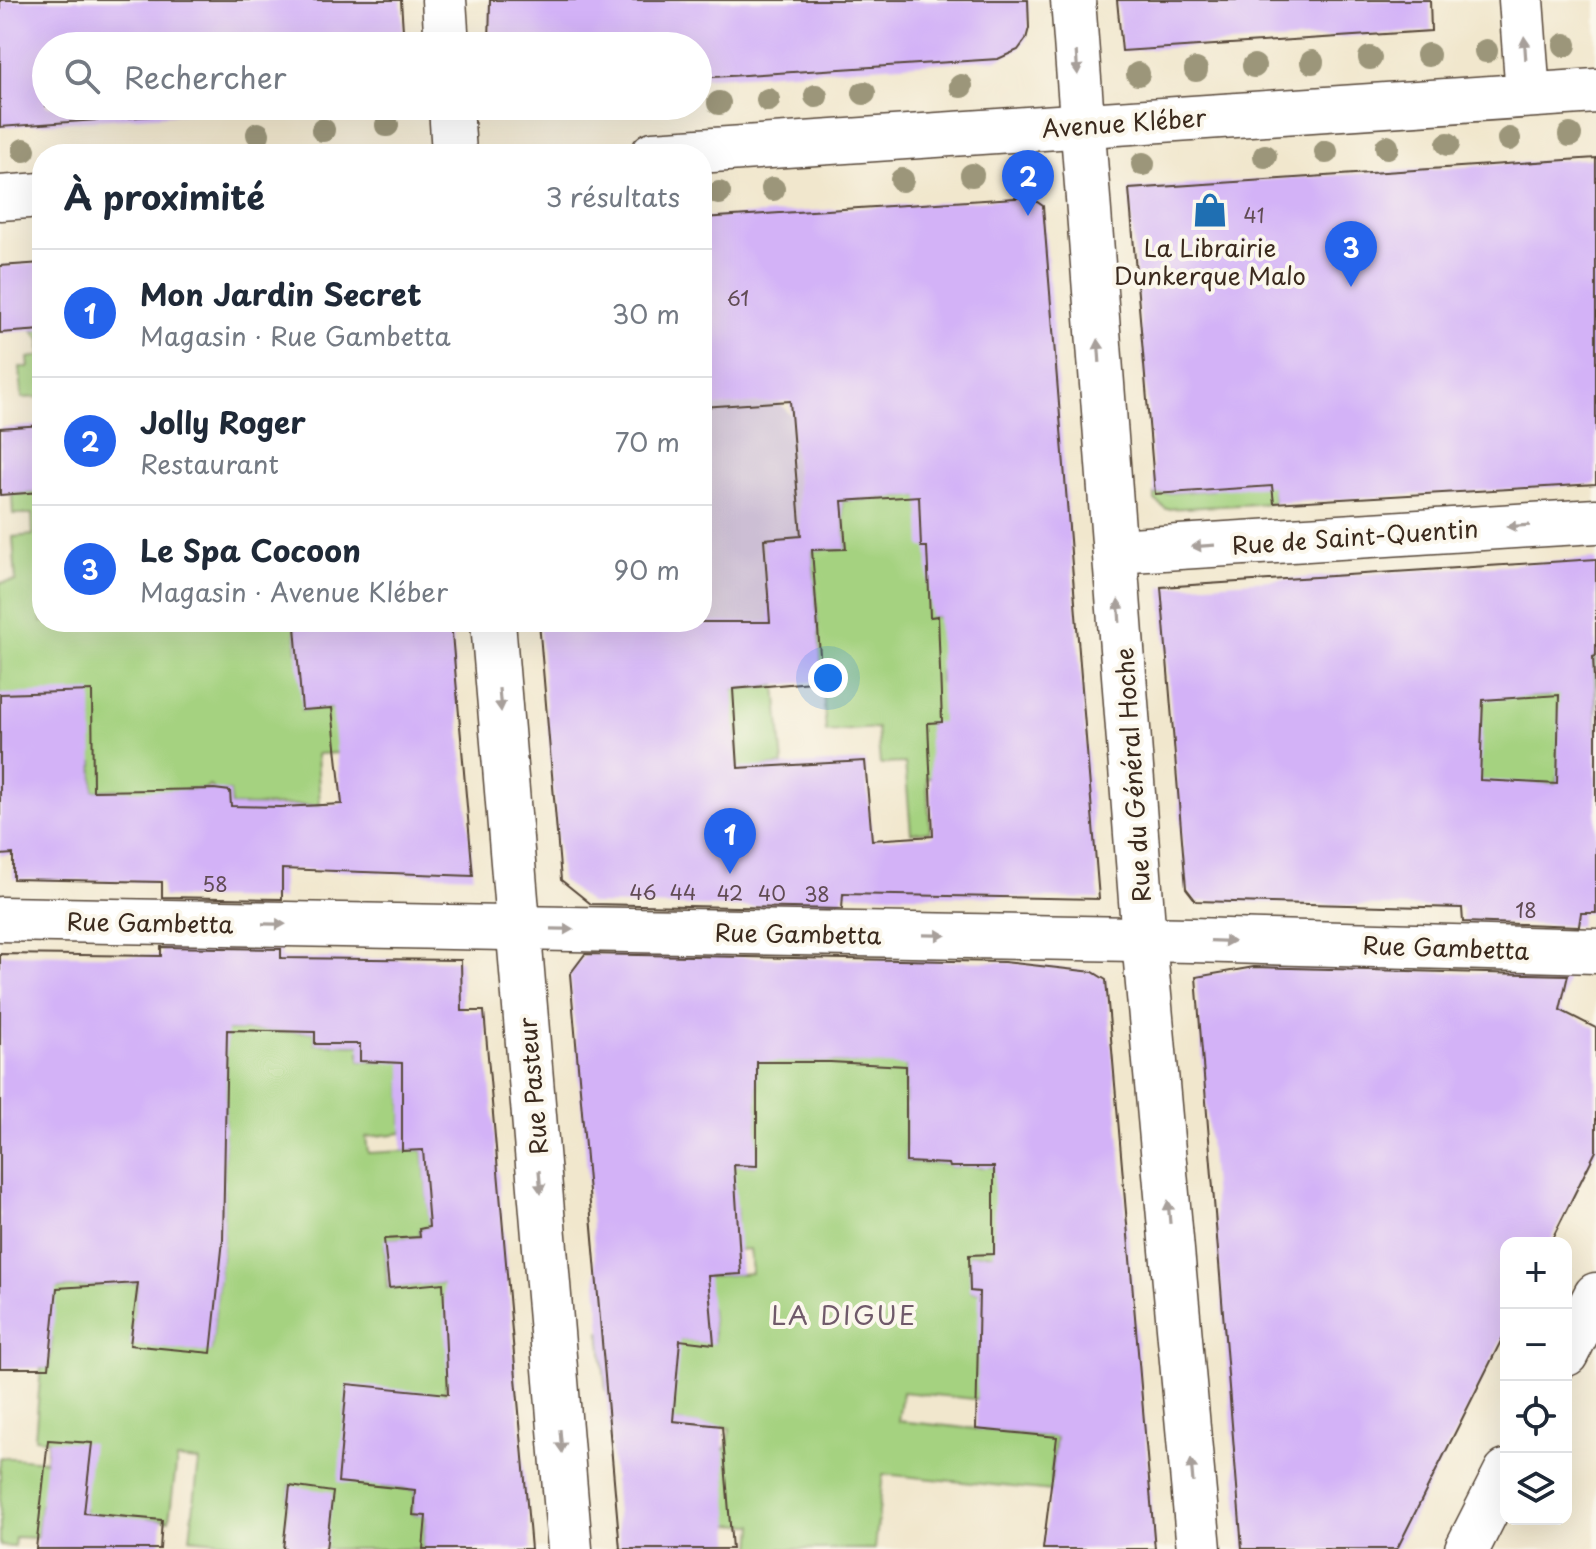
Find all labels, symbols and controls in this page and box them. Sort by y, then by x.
search box [32,32,712,120]
one-way arrow [1518,35,1531,60]
one-way arrow [1071,51,1084,76]
icon: search [60,54,104,98]
text: Rechercher [124,54,287,99]
street label: Avenue Kléber [1041,98,1208,146]
pin: 2 [1002,150,1054,216]
text: À proximité [64,170,265,222]
text: 3 résultats [546,177,680,216]
shop icon: La Librairie Dunkerque Malo [1191,191,1229,229]
house number: 41 [1244,200,1265,230]
pin: 3 [1325,221,1377,287]
place label: La Librairie Dunkerque Malo [1114,229,1306,293]
text: Mon Jardin Secret [140,271,422,316]
house number: 61 [727,283,749,313]
text: 1 [84,294,96,333]
text: 30 m [612,294,680,333]
text: Magasin · Rue Gambetta [140,316,451,355]
one-way arrow [1092,338,1105,363]
text: Jolly Roger [140,399,306,444]
text: 2 [81,422,99,461]
text: 70 m [615,422,680,461]
text: Restaurant [140,444,279,483]
street label: Rue de Saint-Quentin [1231,509,1479,563]
one-way arrow [1505,520,1530,533]
text: Le Spa Cocoon [140,527,361,572]
one-way arrow [1190,540,1215,553]
text: 3 [81,550,99,589]
text: 90 m [613,550,680,589]
text: Magasin · Avenue Kléber [140,572,448,611]
one-way arrow [1112,598,1125,623]
street label: Rue du Général Hoche [1105,647,1159,903]
your location [808,658,848,698]
one-way arrow [494,688,507,713]
pin: 1 [704,808,756,874]
house number: 58 [202,869,228,899]
house number: 46 [629,877,657,907]
house number: 44 [670,877,696,907]
house number: 42 [717,878,743,908]
house number: 40 [758,878,786,908]
house number: 38 [804,879,830,909]
house number: 18 [1515,895,1537,925]
street label: Rue Gambetta [66,903,234,941]
street label: Rue Gambetta [714,914,882,952]
one-way arrow [262,918,287,931]
one-way arrow [550,923,575,935]
street label: Rue Gambetta [1362,926,1530,968]
one-way arrow [922,929,947,942]
one-way arrow [1210,934,1235,947]
street label: Rue Pasteur [508,1015,556,1156]
one-way arrow [534,1170,547,1195]
one-way arrow [1162,1199,1175,1224]
map controls [1500,1237,1572,1525]
button: + [1500,1237,1572,1309]
district label: LA DIGUE [771,1295,917,1334]
button: − [1500,1309,1572,1381]
button: locate [1500,1381,1572,1453]
one-way arrow [555,1429,568,1454]
button: layers [1500,1453,1572,1525]
one-way arrow [1186,1458,1199,1483]

